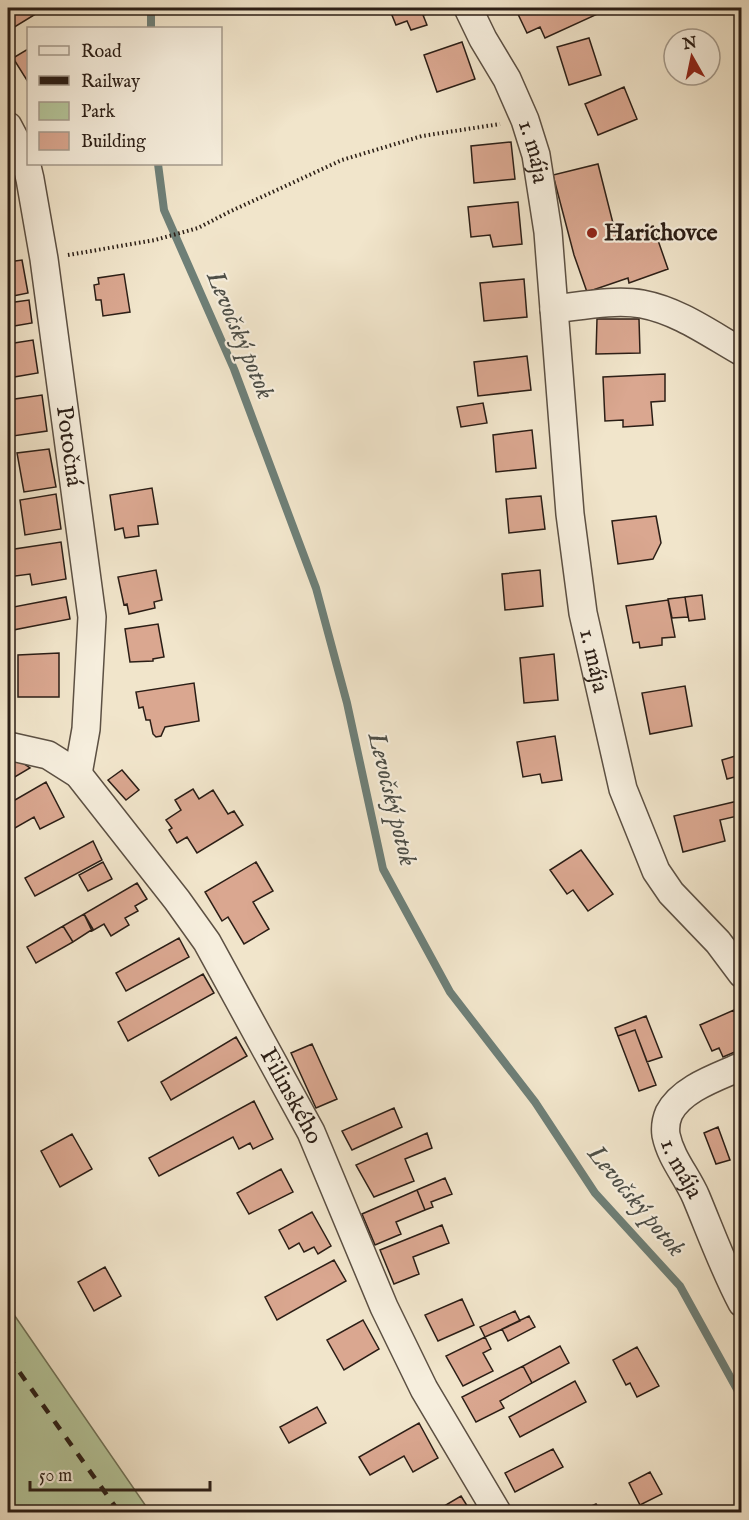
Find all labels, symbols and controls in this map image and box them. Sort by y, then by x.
legend [27,27,222,165]
north arrow [662,27,722,87]
text: N [681,33,699,55]
text: Road [81,41,122,64]
text: Railway [81,71,140,94]
text: Park [81,101,116,124]
street label: 1. mája [511,116,556,186]
text: Building [81,131,146,154]
place label: Harichovce [604,218,718,249]
marker: Harichovce [585,226,599,240]
water label: Levočský potok [198,265,282,405]
street label: Potočná [48,404,90,489]
street label: 1. mája [572,626,616,696]
water label: Levočský potok [359,728,425,870]
street label: Filinského [252,1042,330,1149]
street label: 1. mája [652,1135,710,1204]
water label: Levočský potok [579,1137,693,1264]
scale bar [30,1454,210,1492]
text: 50 m [39,1465,72,1488]

